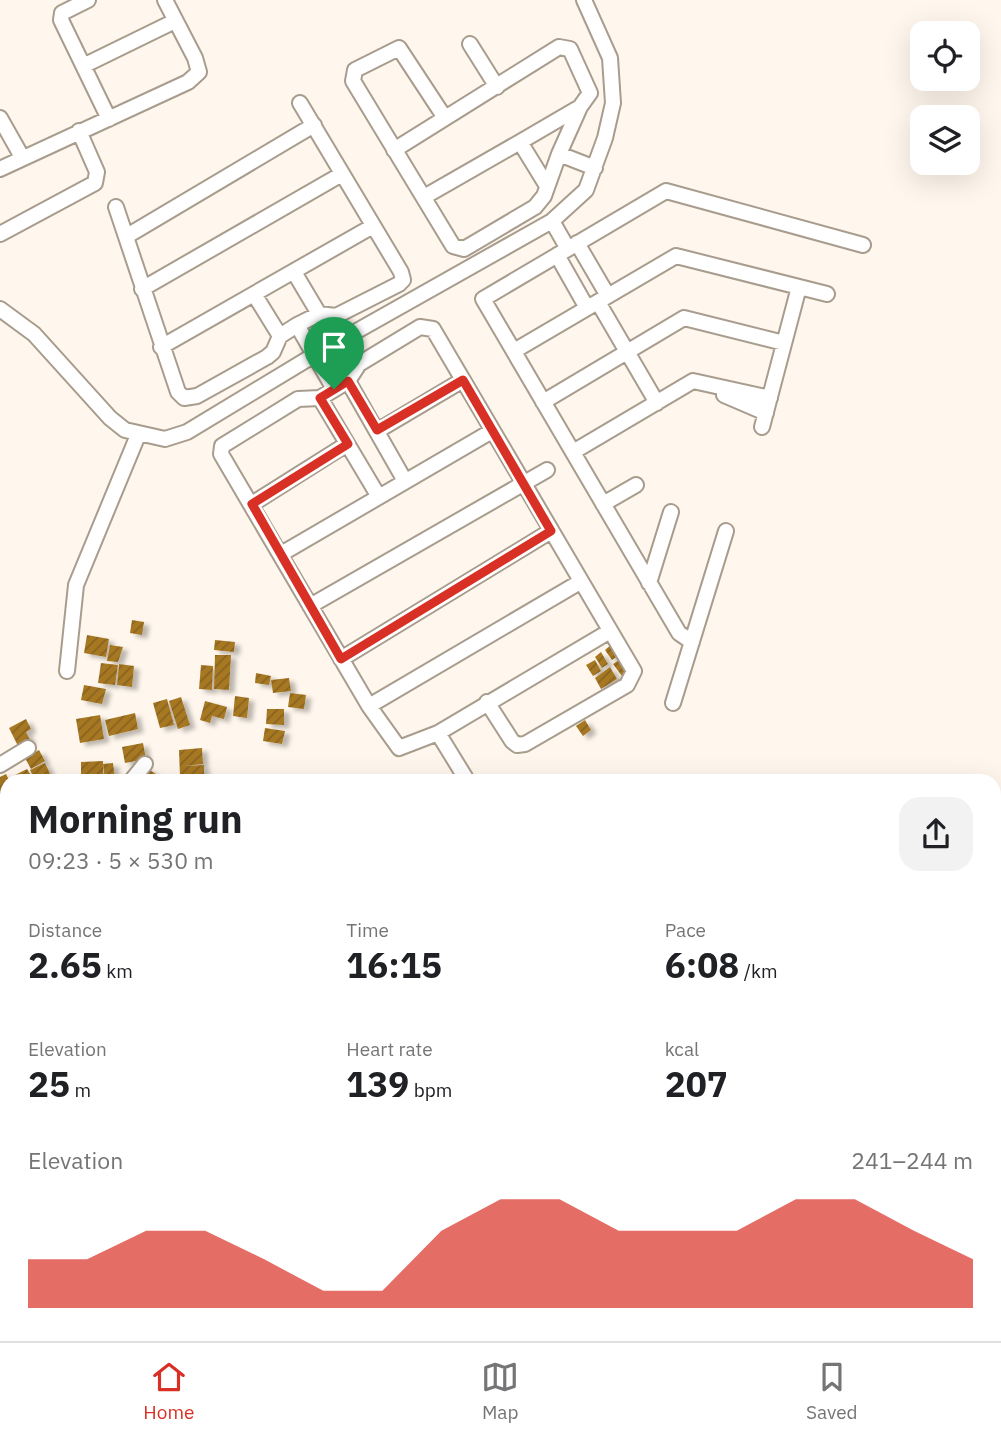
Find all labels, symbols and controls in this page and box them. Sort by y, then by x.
map controls [910,21,980,175]
button: locate [910,21,980,91]
button: layers [910,105,980,175]
pin [304,317,364,389]
icon: arrive [315,328,353,366]
text: Morning run [28,794,243,843]
button: share [899,797,973,871]
text: 09:23 · 5 × 530 m [28,845,214,875]
text: Distance [28,918,102,942]
text: Time [346,918,389,942]
text: Pace [665,918,706,942]
text: 2.65 [28,942,102,988]
text: 16:15 [346,942,442,988]
text: 6:08 [665,942,739,988]
text: km [102,959,133,983]
text: /km [739,959,778,983]
text: Elevation [28,1037,107,1061]
text: Heart rate [346,1037,433,1061]
text: kcal [665,1037,699,1061]
text: 25 [28,1061,70,1107]
text: 139 [346,1061,409,1107]
text: 207 [665,1061,728,1107]
text: m [70,1078,91,1102]
text: bpm [409,1078,452,1102]
text: Elevation [28,1145,123,1175]
text: 241–244 m [851,1145,973,1175]
tab: Home [143,1358,194,1424]
tab: Map [481,1358,519,1424]
tab: Saved [806,1358,858,1424]

